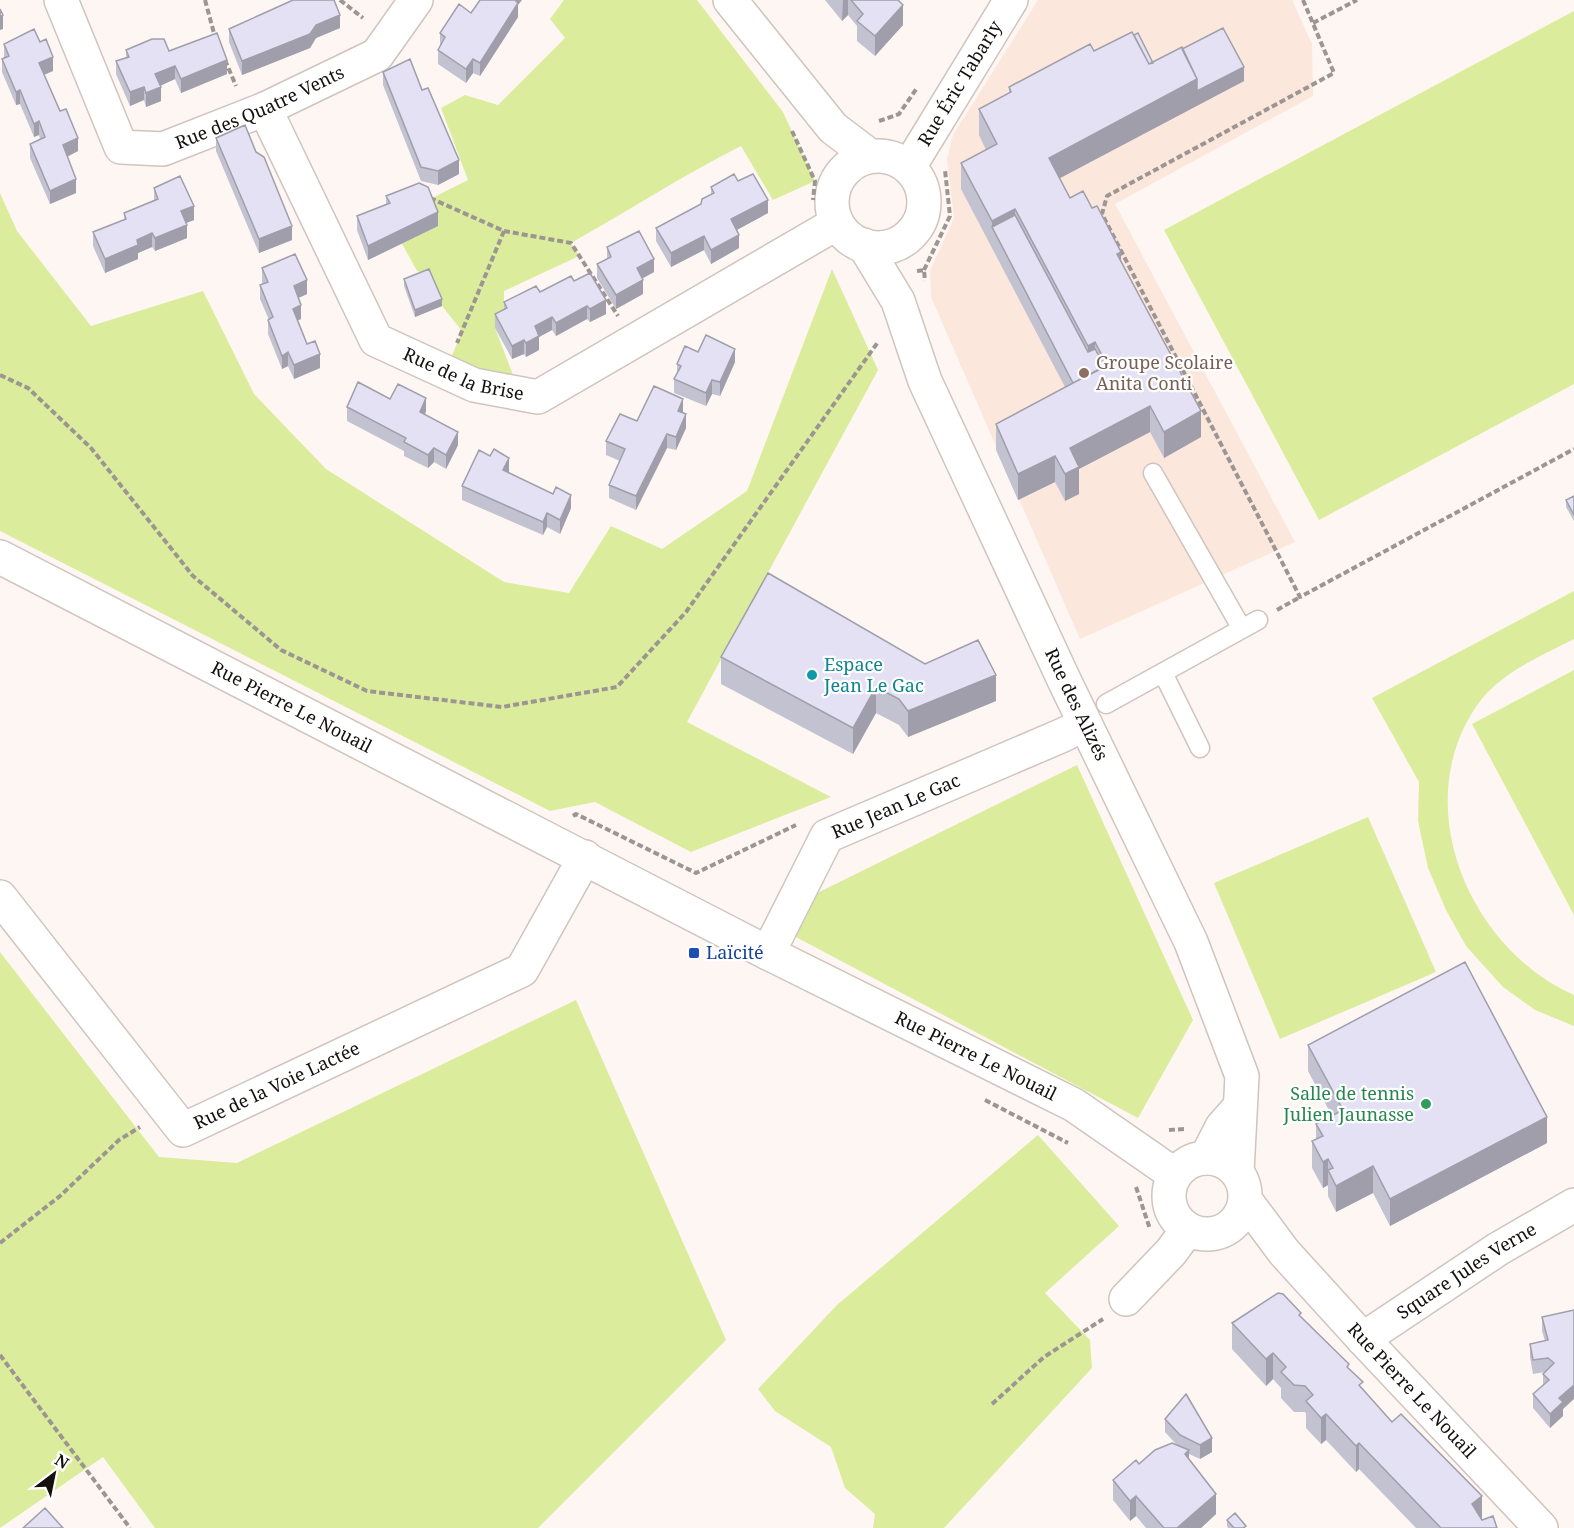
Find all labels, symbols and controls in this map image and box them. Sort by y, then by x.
street label: Rue Éric Tabarly [912,15,1007,150]
street label: Rue des Quatre Vents [171,60,348,154]
street label: Rue de la Brise [400,341,526,405]
place label: Groupe Scolaire Anita Conti [1096,350,1233,395]
marker: Groupe Scolaire Anita Conti [1077,366,1091,380]
street label: Rue des Alizés [1040,644,1114,764]
place label: Espace Jean Le Gac [823,652,924,697]
street label: Rue Pierre Le Nouail [207,655,377,758]
marker: Espace Jean Le Gac [805,668,819,682]
street label: Rue Jean Le Gac [828,767,964,844]
place label: Laïcité [706,940,764,964]
marker: Laïcité [687,946,701,960]
street label: Rue Pierre Le Nouail [891,1005,1061,1106]
street label: Rue de la Voie Lactée [190,1035,363,1134]
place label: Salle de tennis Julien Jaunasse [1282,1081,1414,1126]
marker: Salle de tennis Julien Jaunasse [1419,1097,1433,1111]
street label: Square Jules Verne [1392,1216,1540,1324]
street label: Rue Pierre Le Nouail [1343,1317,1482,1463]
north arrow [24,1444,84,1504]
text: N [51,1449,73,1474]

